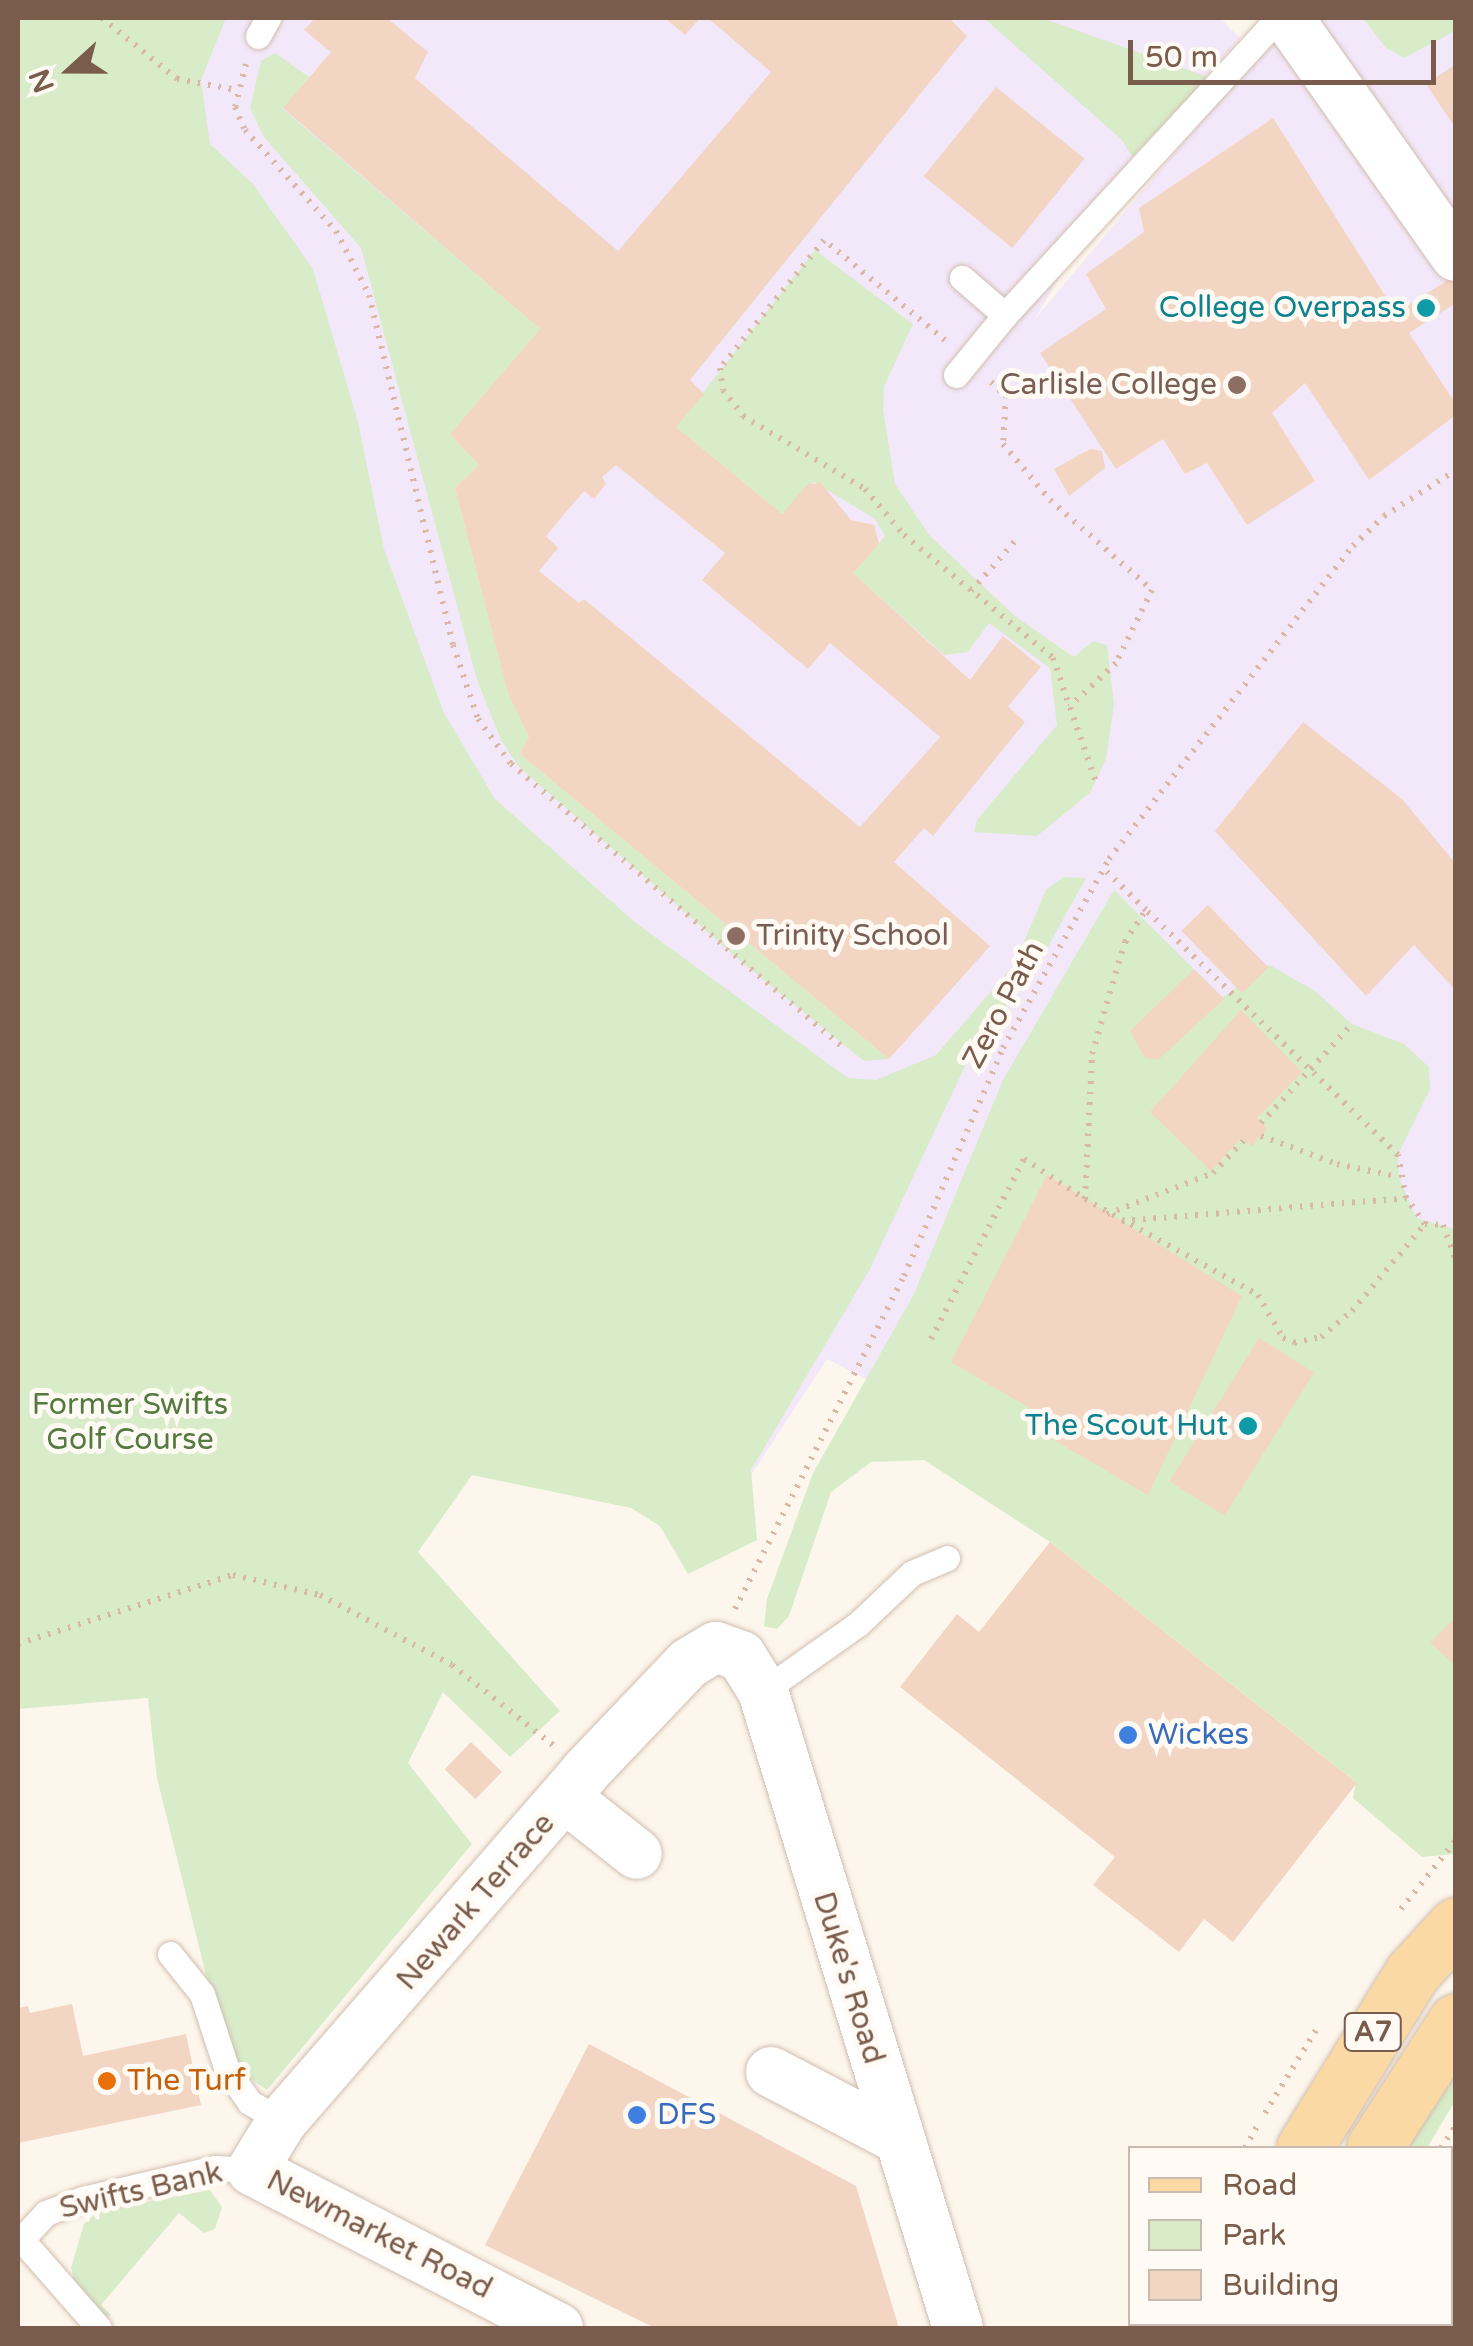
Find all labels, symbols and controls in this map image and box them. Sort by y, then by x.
north arrow [20,20,120,120]
scale bar [1133,20,1440,82]
text: 50 m [1145,39,1218,76]
text: N [22,64,62,97]
place label: College Overpass [1159,290,1406,326]
marker: College Overpass [1415,297,1437,319]
place label: Carlisle College [1000,367,1217,403]
marker: Carlisle College [1226,374,1248,396]
place label: Trinity School [756,918,949,954]
marker: Trinity School [725,925,747,947]
street label: Zero Path [956,935,1052,1075]
park label: Former Swifts Golf Course [32,1387,228,1458]
place label: The Scout Hut [1025,1408,1228,1444]
marker: The Scout Hut [1237,1415,1259,1437]
place label: Wickes [1148,1717,1249,1753]
marker: Wickes [1117,1724,1139,1746]
street label: Newark Terrace [389,1806,563,1998]
street label: Duke's Road [805,1888,891,2068]
road number: A7 [1343,2009,1403,2055]
place label: The Turf [127,2063,246,2099]
marker: The Turf [96,2070,118,2092]
place label: DFS [657,2097,716,2133]
marker: DFS [626,2104,648,2126]
legend [1128,2146,1453,2326]
street label: Swifts Bank [56,2155,226,2227]
street label: Newmarket Road [260,2163,498,2307]
text: Road [1222,2167,1297,2204]
text: Park [1222,2217,1286,2254]
text: Building [1222,2267,1339,2304]

